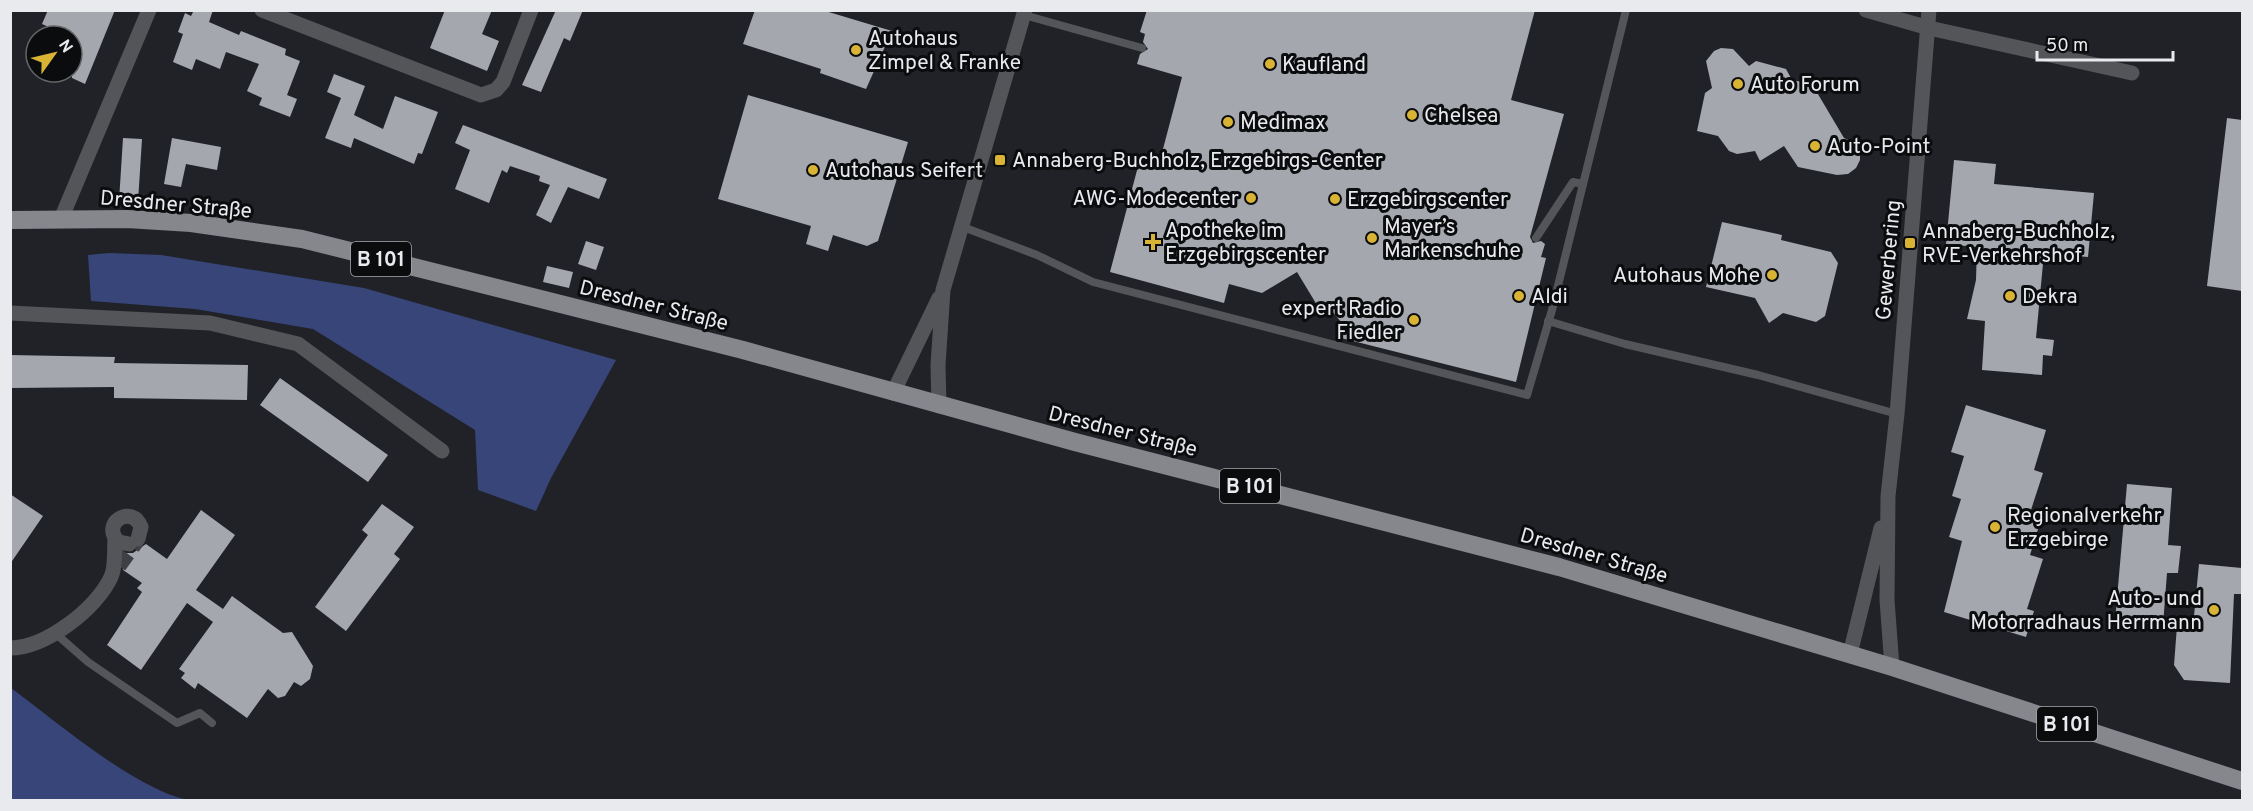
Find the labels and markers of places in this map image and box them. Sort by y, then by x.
place label: Autohaus Zimpel & Franke [868,26,1021,77]
marker: Autohaus Zimpel & Franke [849,43,863,57]
place label: Kaufland [1282,52,1366,79]
marker: Kaufland [1263,57,1277,71]
place label: Auto Forum [1750,72,1860,99]
marker: Auto Forum [1731,77,1745,91]
place label: Chelsea [1424,103,1498,130]
marker: Chelsea [1405,108,1419,122]
place label: Medimax [1240,110,1326,137]
marker: Medimax [1221,115,1235,129]
place label: Auto-Point [1827,134,1931,161]
marker: Auto-Point [1808,139,1822,153]
place label: Annaberg-Buchholz, Erzgebirgs-Center [1012,148,1383,175]
marker: Annaberg-Buchholz, Erzgebirgs-Center [993,153,1007,167]
place label: Autohaus Seifert [825,158,983,185]
marker: Autohaus Seifert [806,163,820,177]
place label: AWG-Modecenter [1073,186,1239,213]
place label: Erzgebirgscenter [1347,187,1508,214]
marker: AWG-Modecenter [1244,191,1258,205]
marker: Erzgebirgscenter [1328,192,1342,206]
place label: Mayer’s Markenschuhe [1384,214,1521,265]
place label: Apotheke im Erzgebirgscenter [1165,218,1326,269]
place label: Annaberg-Buchholz, RVE-Verkehrshof [1922,219,2115,270]
marker: Mayer’s Markenschuhe [1365,231,1379,245]
marker: Apotheke im Erzgebirgscenter [1146,235,1160,249]
marker: Annaberg-Buchholz, RVE-Verkehrshof [1903,236,1917,250]
place label: Autohaus Mohe [1613,263,1760,290]
marker: Autohaus Mohe [1765,268,1779,282]
place label: Aldi [1531,284,1568,311]
place label: Dekra [2022,284,2078,311]
marker: Aldi [1512,289,1526,303]
marker: Dekra [2003,289,2017,303]
place label: expert Radio Fiedler [1281,296,1402,347]
marker: expert Radio Fiedler [1407,313,1421,327]
place label: Regionalverkehr Erzgebirge [2007,503,2162,554]
marker: Regionalverkehr Erzgebirge [1988,520,2002,534]
place label: Auto- und Motorradhaus Herrmann [1970,586,2202,637]
marker: Auto- und Motorradhaus Herrmann [2207,603,2221,617]

